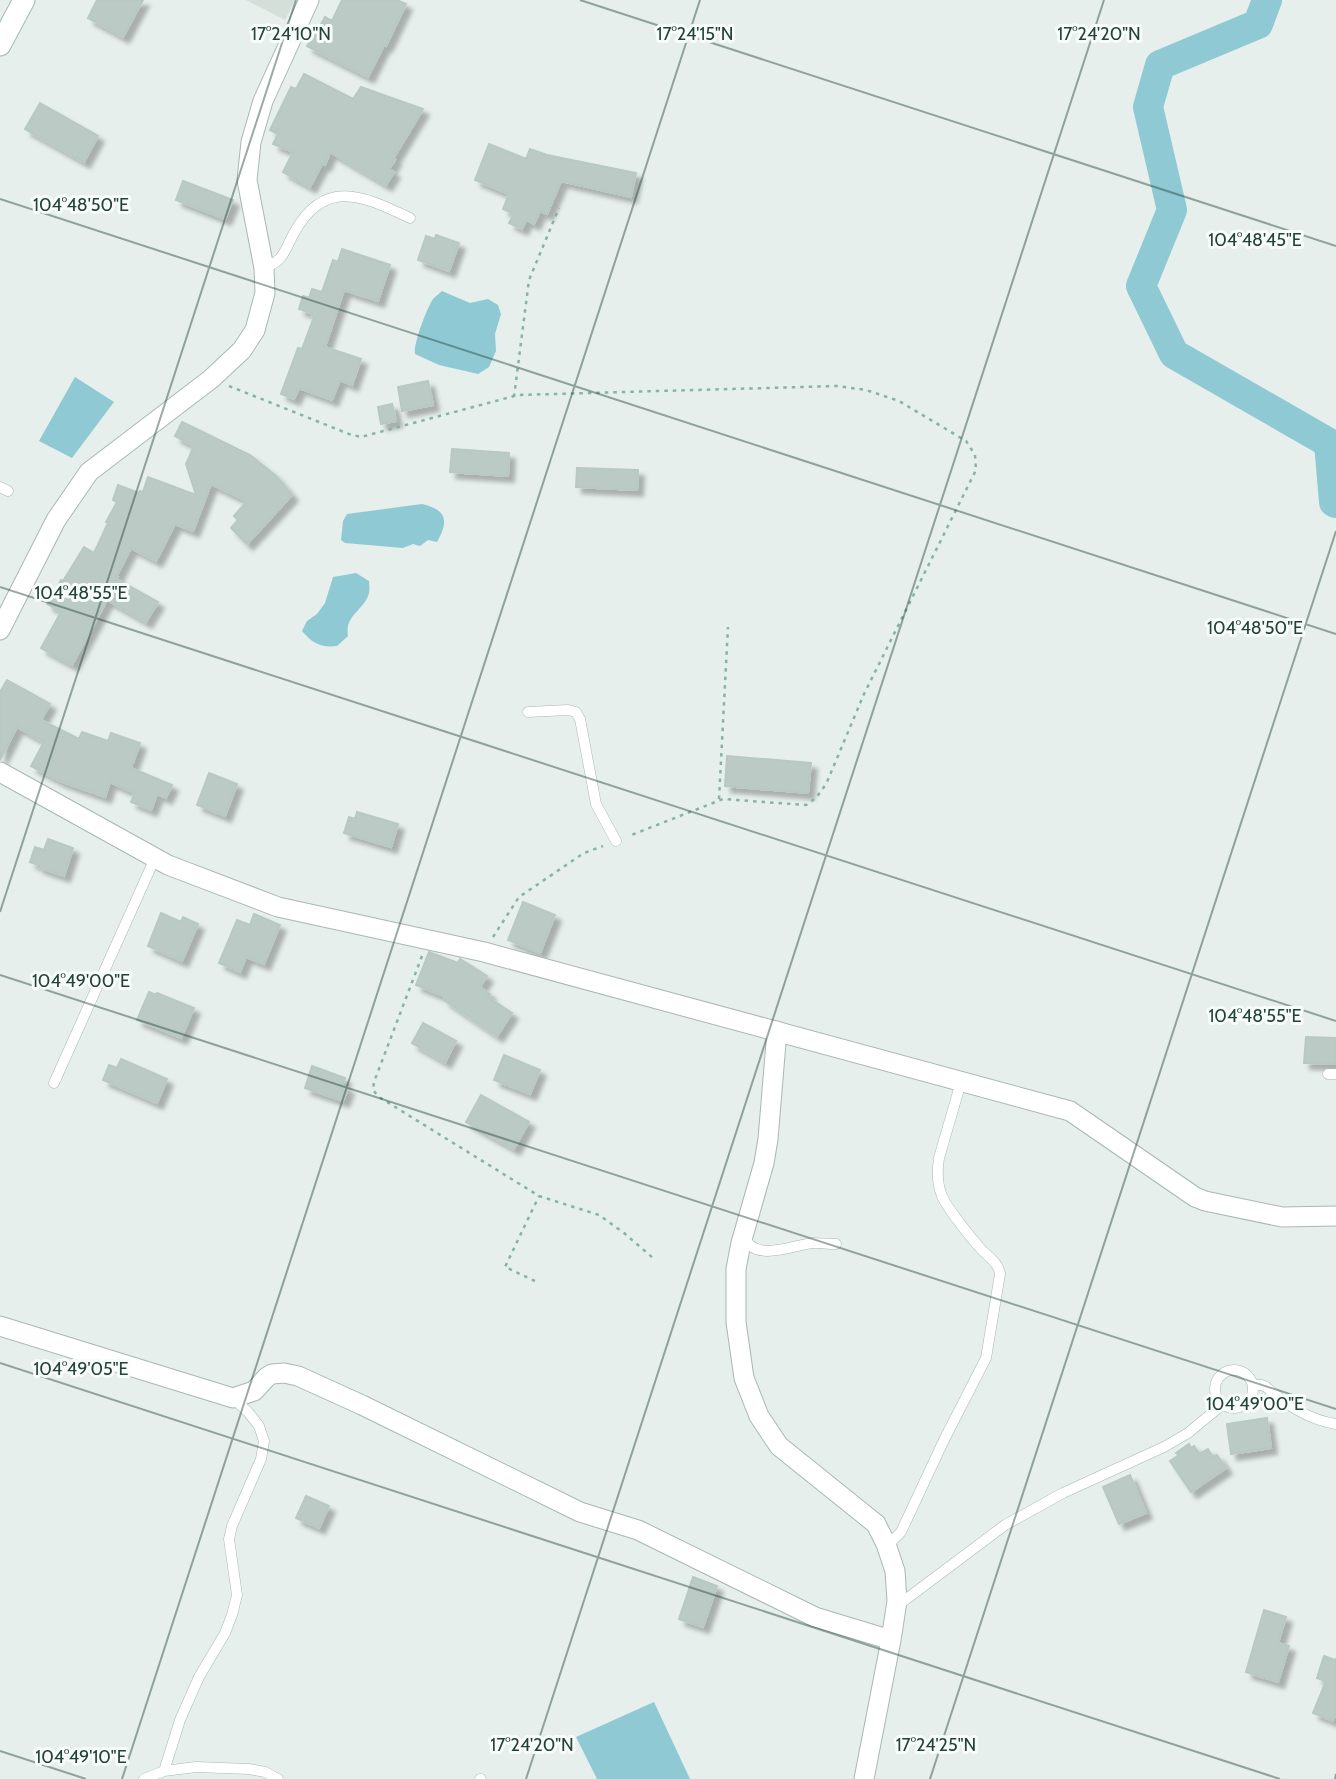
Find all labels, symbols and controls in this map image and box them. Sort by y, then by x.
text: 17°24'10"N [251,23,331,45]
text: 17°24'15"N [657,23,733,45]
text: 17°24'20"N [1057,23,1141,45]
text: 104°48'50"E [33,194,129,216]
text: 104°48'45"E [1208,229,1302,251]
text: 104°48'55"E [34,582,128,604]
text: 104°48'50"E [1207,617,1303,639]
text: 104°49'00"E [32,970,130,992]
text: 104°48'55"E [1208,1005,1302,1027]
text: 104°49'05"E [33,1358,129,1380]
text: 104°49'00"E [1206,1393,1304,1415]
text: 17°24'20"N [490,1734,574,1756]
text: 17°24'25"N [896,1734,976,1756]
text: 104°49'10"E [35,1746,127,1768]

